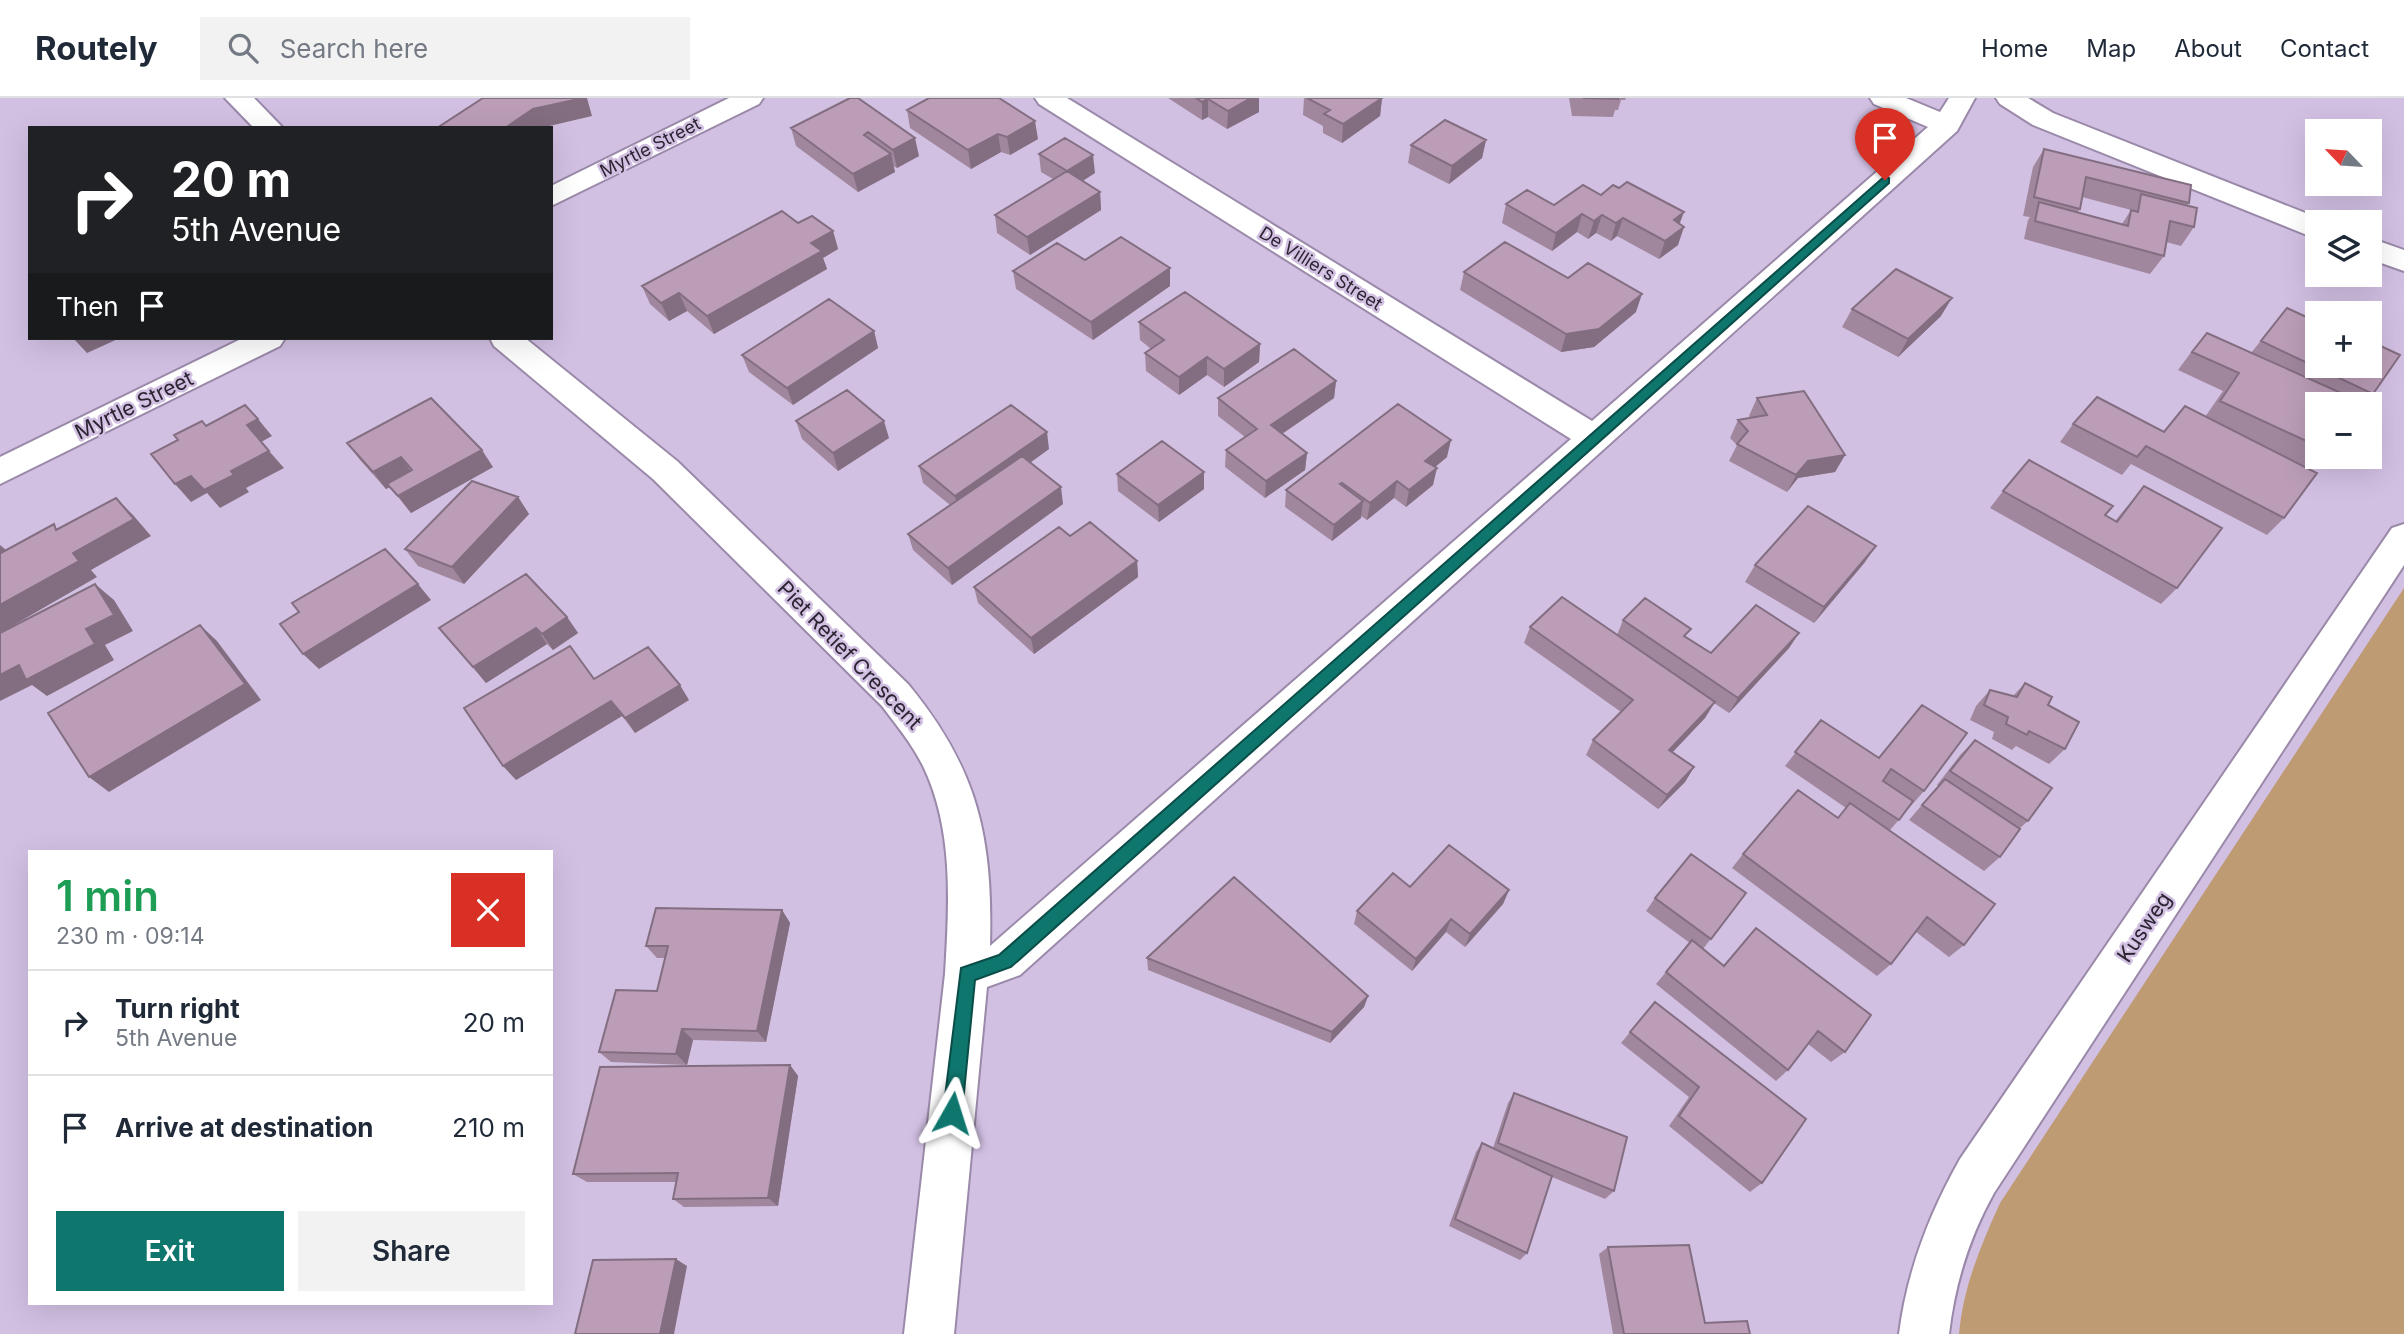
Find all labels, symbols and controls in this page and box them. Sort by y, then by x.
search box [200,17,690,80]
text: Routely [35,28,158,68]
icon: search [224,29,262,67]
text: Search here [280,33,428,64]
text: Home [1981,34,2048,63]
text: Map [2086,34,2136,63]
text: About [2174,34,2242,63]
text: Contact [2280,34,2369,63]
pin [1855,108,1915,180]
street label: Myrtle Street [596,113,704,181]
icon: arrive [1866,119,1904,157]
north arrow [2305,119,2382,196]
map controls [2305,119,2382,469]
text: 20 m [171,150,291,209]
icon: right [56,154,147,245]
text: 5th Avenue [171,210,341,249]
button: layers [2305,210,2382,287]
street label: De Villiers Street [1256,222,1386,314]
icon: arrive [133,287,171,325]
text: Then [56,291,119,322]
button: + [2305,301,2382,378]
street label: Myrtle Street [71,366,197,444]
button: − [2305,392,2382,469]
street label: Piet Retief Crescent [773,576,927,734]
text: 1 min [56,870,159,921]
button: close [451,873,525,947]
street label: Kusweg [2112,887,2176,967]
text: 230 m · 09:14 [56,922,205,950]
text: Turn right [115,993,240,1024]
icon: right [56,1004,94,1042]
text: 20 m [463,1007,525,1038]
text: 5th Avenue [115,1024,237,1052]
position arrow [915,1076,989,1150]
icon: arrive [56,1109,94,1147]
text: Arrive at destination [115,1112,374,1143]
text: 210 m [452,1112,525,1143]
button: Exit [56,1211,284,1291]
button: Share [298,1211,525,1291]

